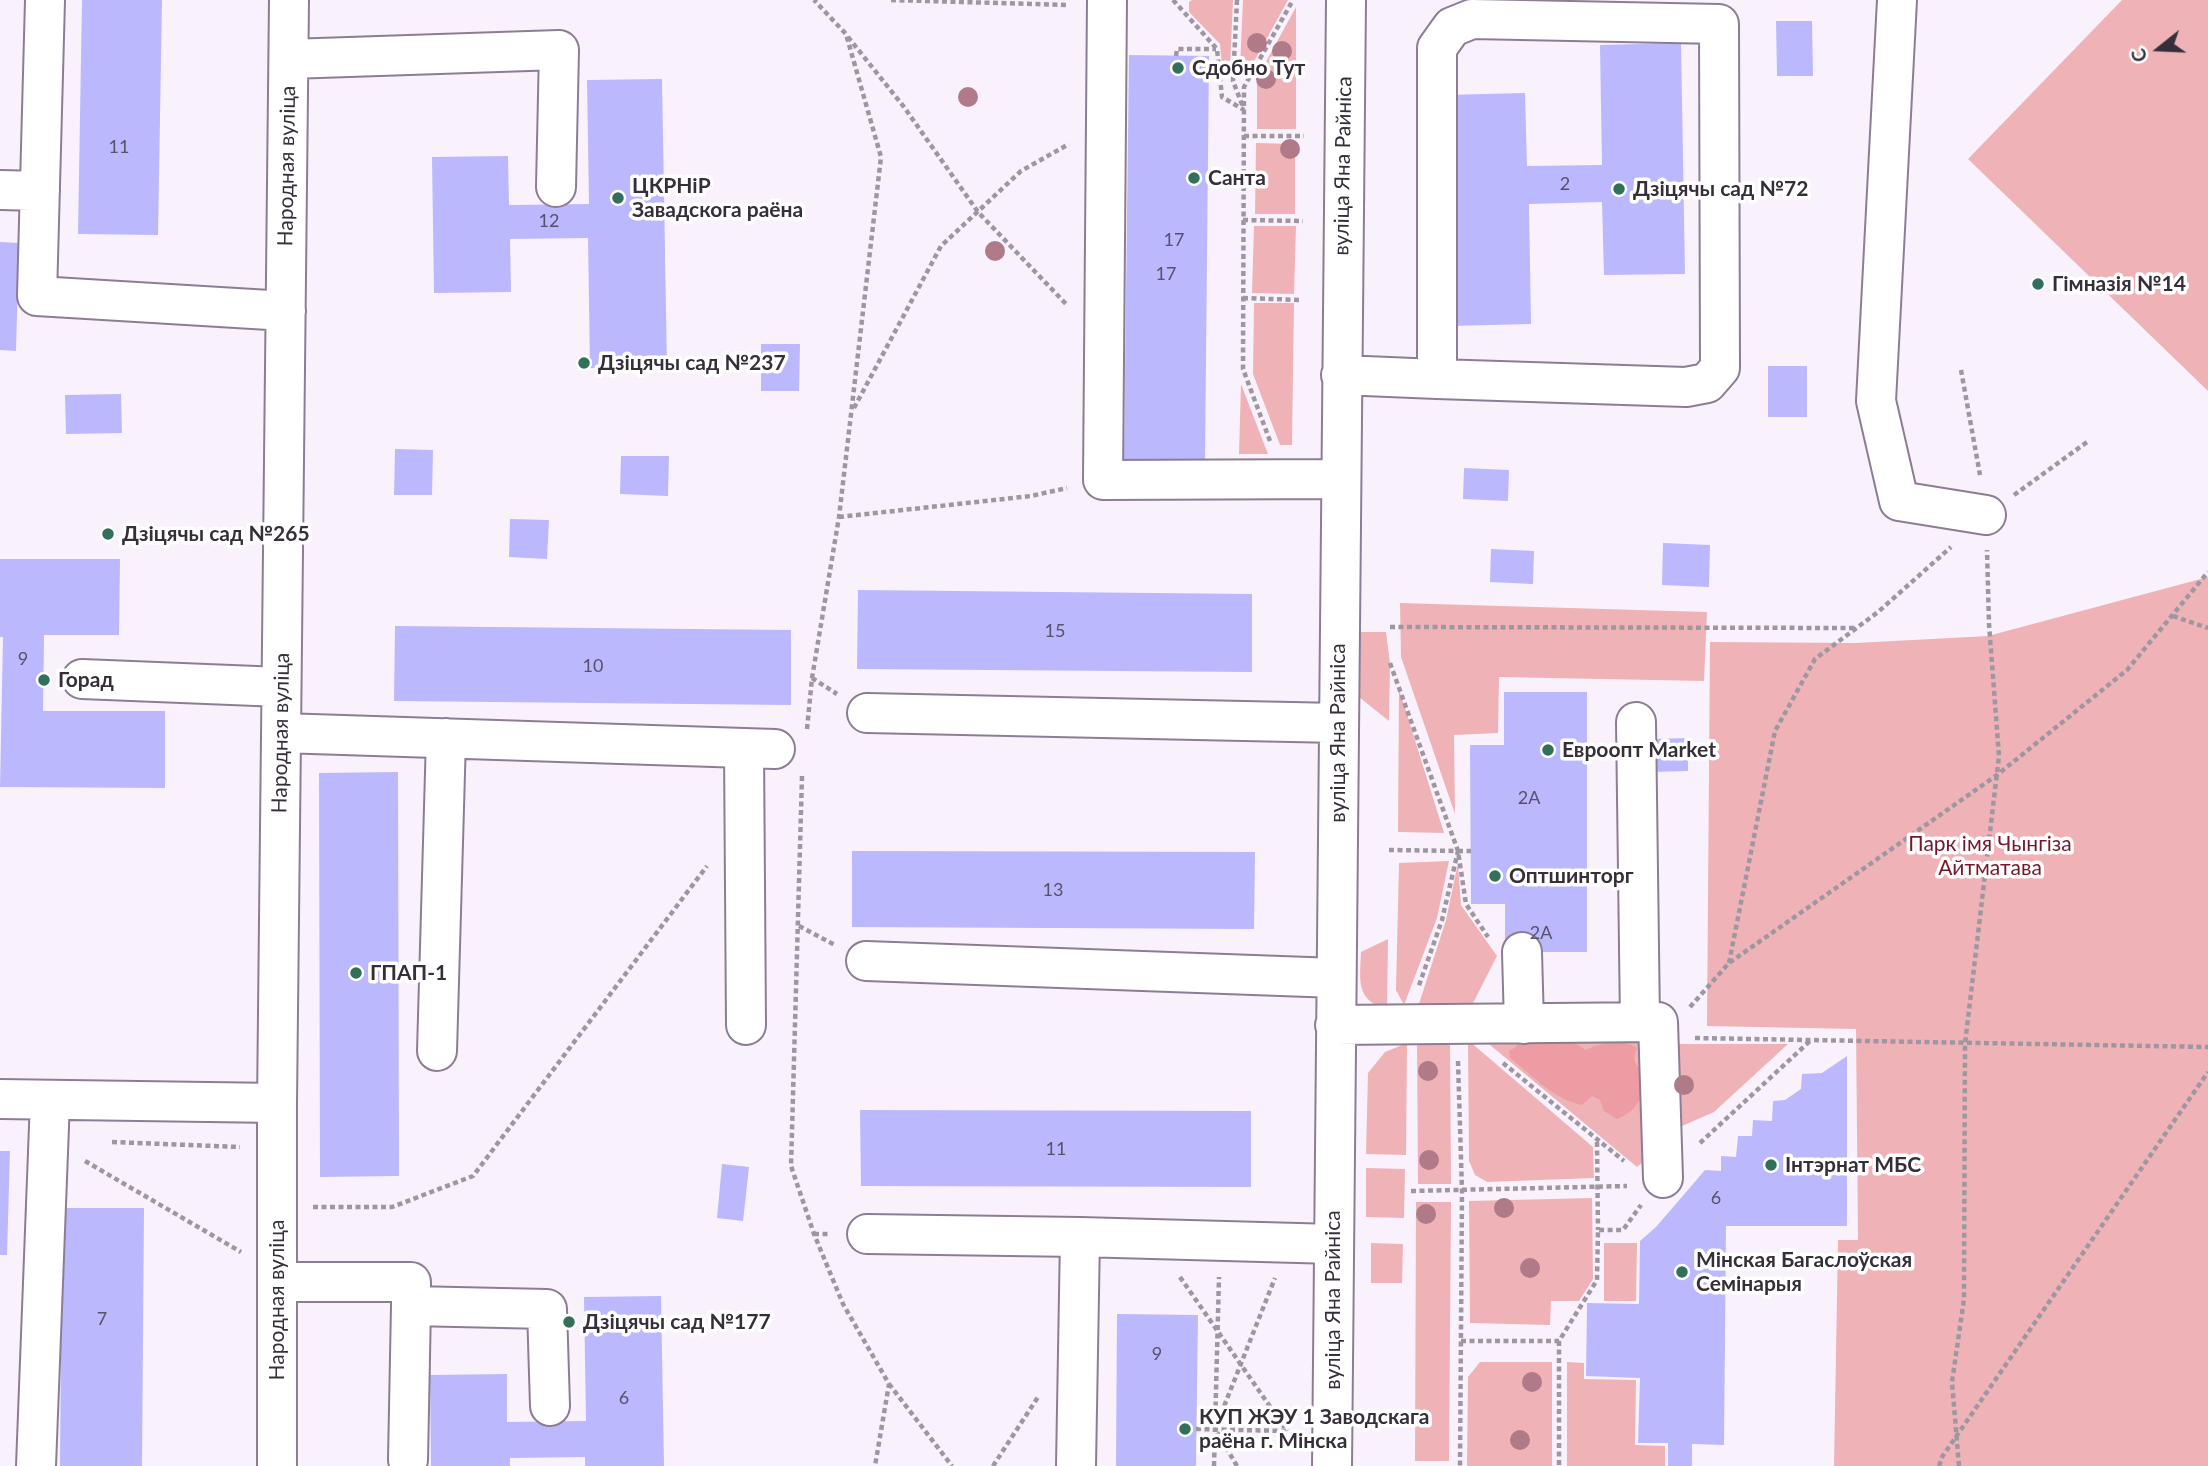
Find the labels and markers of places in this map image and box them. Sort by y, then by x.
place label: Сдобно Тут [1192,55,1305,81]
marker: Сдобно Тут [1170,60,1186,76]
place label: Санта [1208,165,1266,191]
marker: Санта [1186,170,1202,186]
place label: ЦКРНіР Завадскога раёна [632,173,803,223]
place label: Дзіцячы сад №72 [1633,176,1808,202]
marker: Дзіцячы сад №72 [1611,181,1627,197]
marker: ЦКРНіР Завадскога раёна [610,190,626,206]
place label: Гімназія №14 [2052,271,2186,297]
marker: Гімназія №14 [2030,276,2046,292]
place label: Дзіцячы сад №237 [598,350,786,376]
marker: Дзіцячы сад №237 [576,355,592,371]
place label: Дзіцячы сад №265 [122,521,310,547]
marker: Дзіцячы сад №265 [100,526,116,542]
place label: Горад [58,667,114,693]
marker: Горад [36,672,52,688]
place label: Евроопт Market [1562,737,1716,763]
marker: Евроопт Market [1540,742,1556,758]
place label: Оптшинторг [1509,863,1633,889]
marker: Оптшинторг [1487,868,1503,884]
place label: ГПАП-1 [370,960,447,986]
marker: ГПАП-1 [348,965,364,981]
place label: Інтэрнат МБС [1785,1152,1921,1178]
marker: Інтэрнат МБС [1763,1157,1779,1173]
place label: Мінская Багаслоўская Семінарыя [1696,1247,1912,1297]
marker: Мінская Багаслоўская Семінарыя [1674,1264,1690,1280]
place label: Дзіцячы сад №177 [583,1309,771,1335]
marker: Дзіцячы сад №177 [561,1314,577,1330]
place label: КУП ЖЭУ 1 Заводскага раёна г. Мінска [1199,1404,1429,1454]
marker: КУП ЖЭУ 1 Заводскага раёна г. Мінска [1177,1421,1193,1437]

